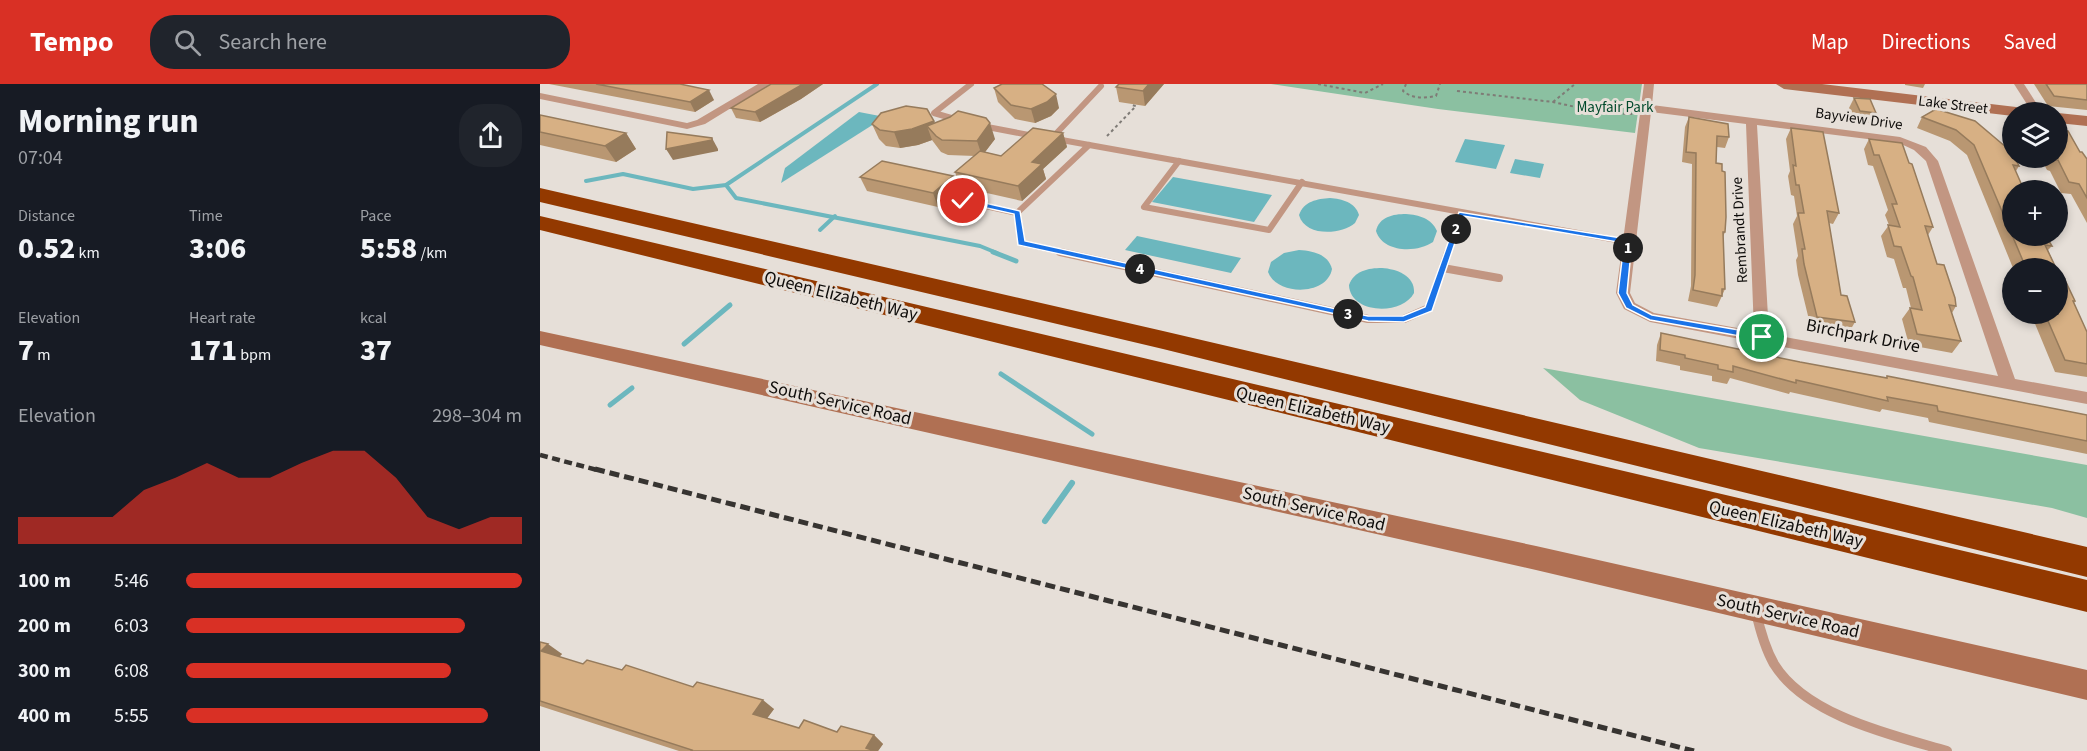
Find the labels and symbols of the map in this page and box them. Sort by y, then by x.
street label: Lake Street [1917,90,1989,120]
park label: Mayfair Park [1576,97,1654,118]
street label: Bayview Drive [1814,102,1904,136]
pin [937,175,988,226]
street label: Rembrandt Drive [1727,176,1753,284]
pin: 2 [1441,214,1471,244]
pin: 1 [1613,233,1643,263]
pin: 4 [1125,254,1155,284]
street label: Queen Elizabeth Way [762,265,921,327]
pin: 3 [1333,299,1363,329]
pin [1736,311,1787,362]
street label: Birchpark Drive [1804,313,1922,359]
street label: South Service Road [766,374,914,432]
street label: Queen Elizabeth Way [1234,380,1393,440]
street label: South Service Road [1240,480,1388,538]
street label: Queen Elizabeth Way [1707,494,1866,554]
street label: South Service Road [1714,587,1862,645]

